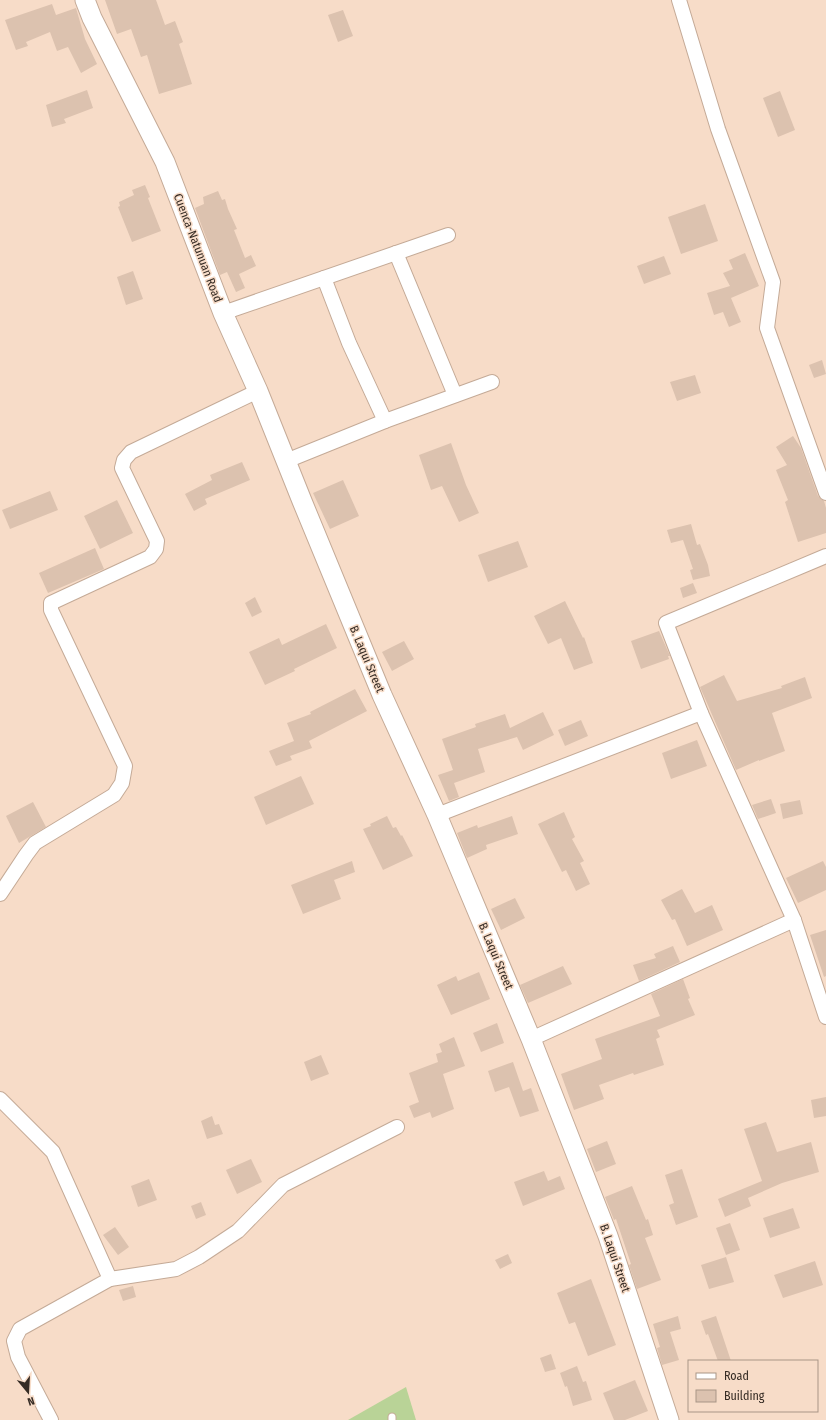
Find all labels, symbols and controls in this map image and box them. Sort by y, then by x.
street label: Cuenca-Natunuan Road [171,192,225,304]
street label: B. Laqui Street [347,624,387,695]
street label: B. Laqui Street [476,921,516,992]
street label: B. Laqui Street [597,1222,633,1294]
legend [688,1360,818,1412]
text: Road [724,1369,749,1383]
north arrow [8,1372,48,1412]
text: Building [724,1389,765,1403]
text: N [26,1394,36,1408]

